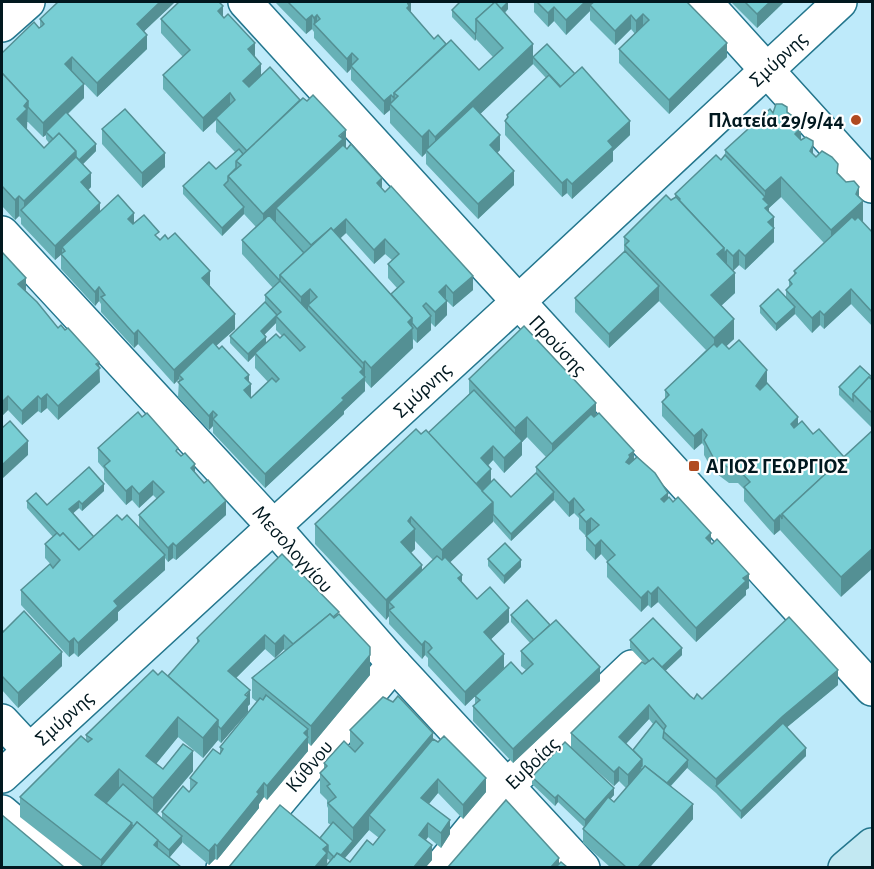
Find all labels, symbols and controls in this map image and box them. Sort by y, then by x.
street label: Σμύρνης [745,28,811,91]
place label: Πλατεία 29/9/44 [708,110,844,131]
marker: Πλατεία 29/9/44 [849,113,863,127]
street label: Προύσης [525,311,591,380]
street label: Σμύρνης [389,359,455,422]
place label: ΑΓΙΟΣ ΓΕΩΡΓΙΟΣ [706,456,848,477]
marker: ΑΓΙΟΣ ΓΕΩΡΓΙΟΣ [687,459,701,473]
street label: Μεσολογγίου [248,502,337,597]
street label: Σμύρνης [31,687,97,750]
street label: Ευβοίας [502,733,563,794]
street label: Κύθνου [282,736,337,796]

